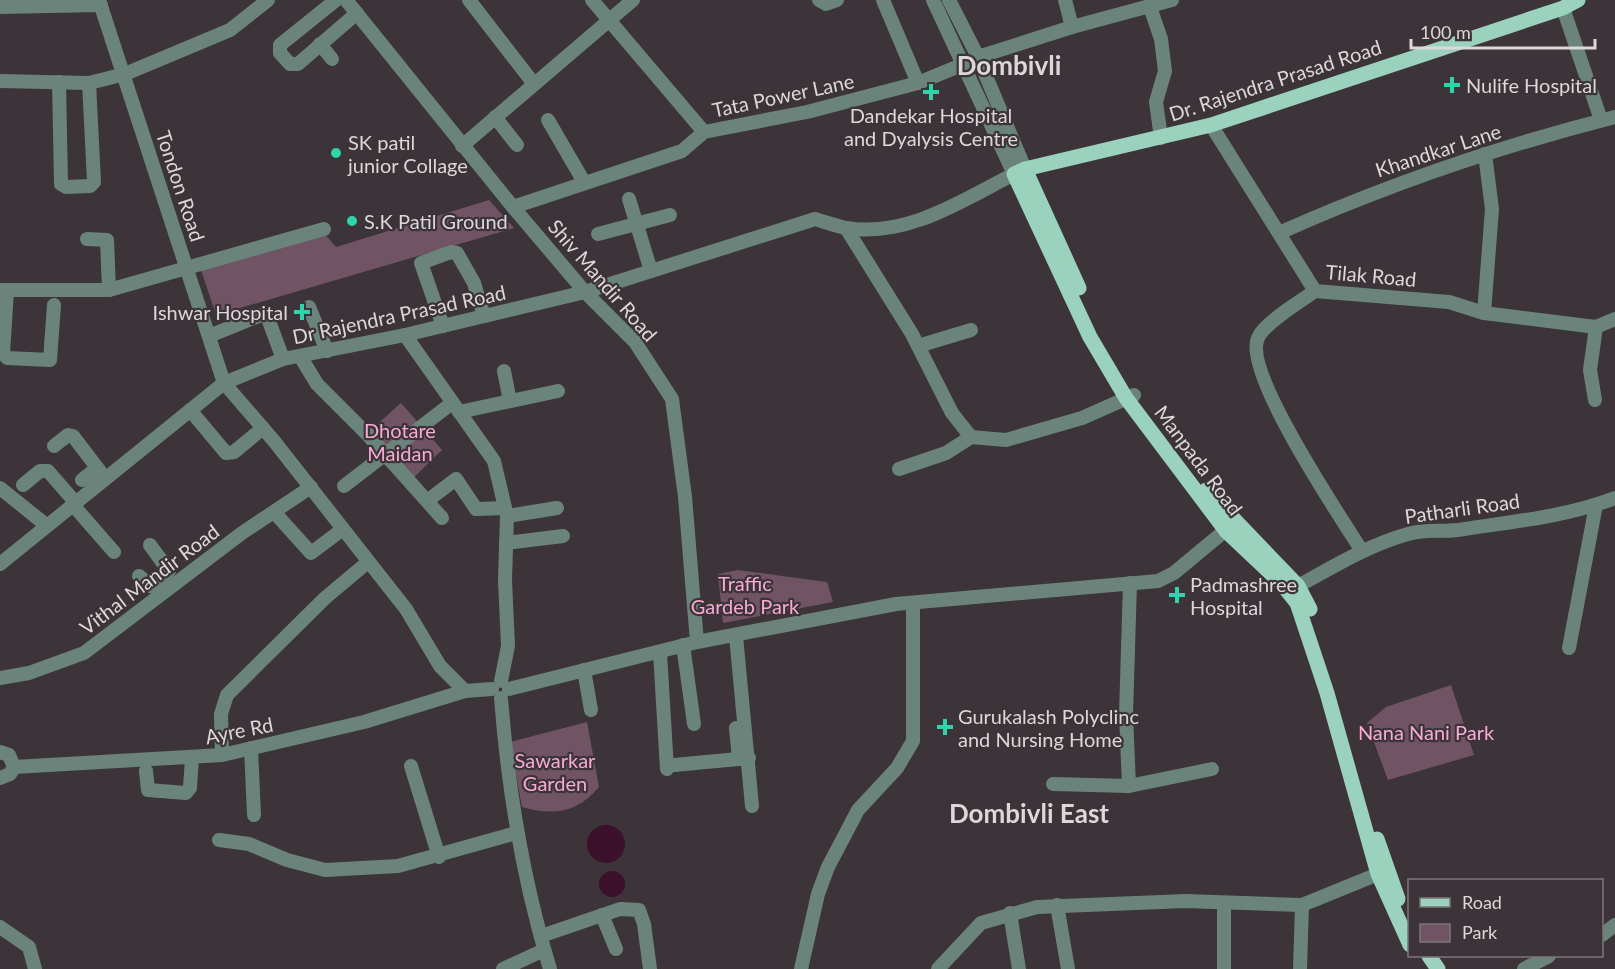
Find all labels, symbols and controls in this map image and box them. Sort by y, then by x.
scale bar [1411,12,1596,50]
text: 100 m [1420,21,1471,43]
street label: Dr. Rajendra Prasad Road [1166,34,1384,126]
district label: Dombivli [957,49,1061,81]
street label: Tata Power Lane [710,68,856,122]
place label: Nulife Hospital [1466,73,1597,97]
marker: Nulife Hospital [1443,76,1461,94]
marker: Dandekar Hospital and Dyalysis Centre [922,83,940,101]
place label: Dandekar Hospital and Dyalysis Centre [844,103,1018,150]
street label: Khandkar Lane [1372,118,1504,182]
street label: Tondon Road [152,128,210,244]
place label: SK patil junior Collage [347,130,468,177]
marker: SK patil junior Collage [329,146,343,160]
place label: S.K Patil Ground [364,209,508,233]
marker: S.K Patil Ground [345,214,359,228]
street label: Shiv Mandir Road [544,214,662,346]
street label: Tilak Road [1325,259,1417,291]
street label: Dr Rajendra Prasad Road [290,280,508,348]
place label: Ishwar Hospital [153,300,288,324]
marker: Ishwar Hospital [293,303,311,321]
street label: Manpada Road [1150,400,1248,520]
park label: Dhotare Maidan [364,418,436,465]
street label: Patharli Road [1403,488,1521,528]
street label: Vithal Mandir Road [75,519,223,639]
park label: Traffic Gardeb Park [691,571,800,618]
place label: Padmashree Hospital [1190,572,1297,619]
marker: Padmashree Hospital [1168,586,1186,604]
place label: Gurukalash Polyclinc and Nursing Home [958,704,1140,751]
street label: Ayre Rd [203,712,275,748]
marker: Gurukalash Polyclinc and Nursing Home [936,718,954,736]
park label: Nana Nani Park [1358,720,1495,744]
park label: Sawarkar Garden [515,748,596,795]
district label: Dombivli East [949,797,1109,829]
legend [1408,879,1603,957]
text: Road [1462,891,1502,913]
text: Park [1462,921,1498,943]

